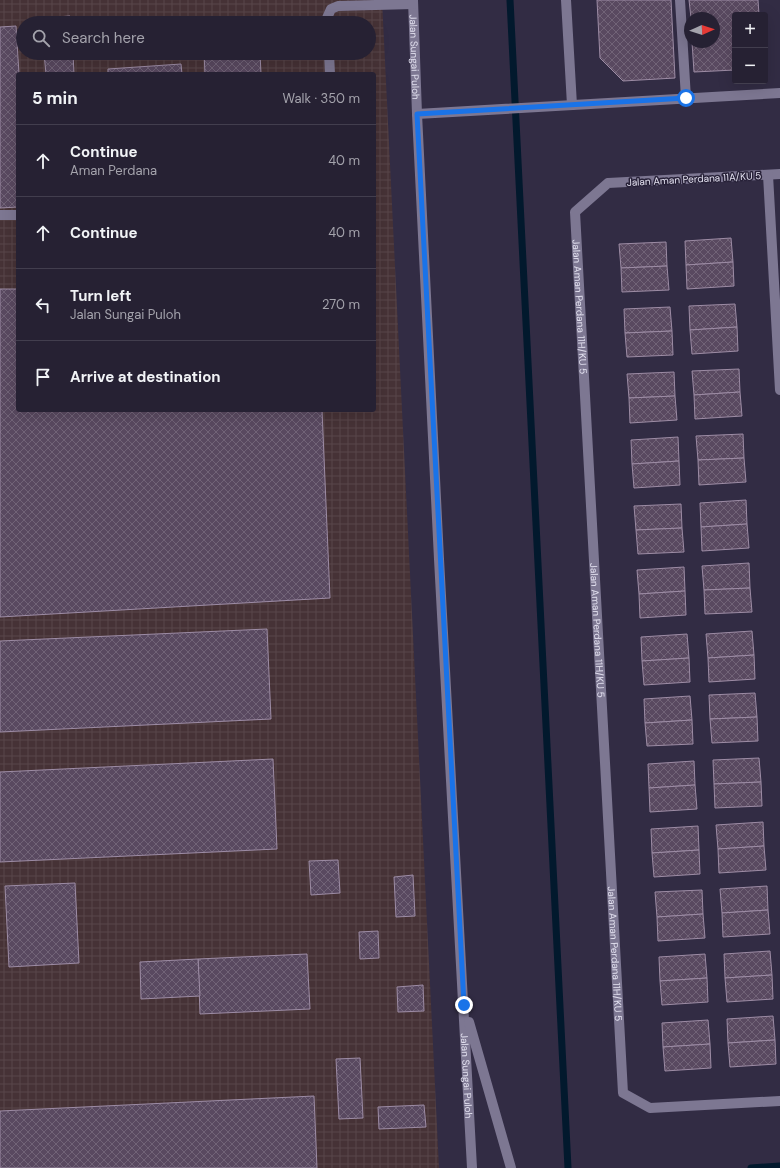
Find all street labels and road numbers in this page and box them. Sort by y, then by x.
street label: Jalan Sungai Puloh [407,14,423,100]
street label: Jalan Aman Perdana 11A/KU 5 [626,169,762,189]
street label: Jalan Aman Perdana 11H/KU 5 [570,239,590,374]
street label: Jalan Aman Perdana 11H/KU 5 [588,562,608,698]
street label: Jalan Aman Perdana 11H/KU 5 [605,886,626,1022]
street label: Jalan Sungai Puloh [458,1033,476,1119]

